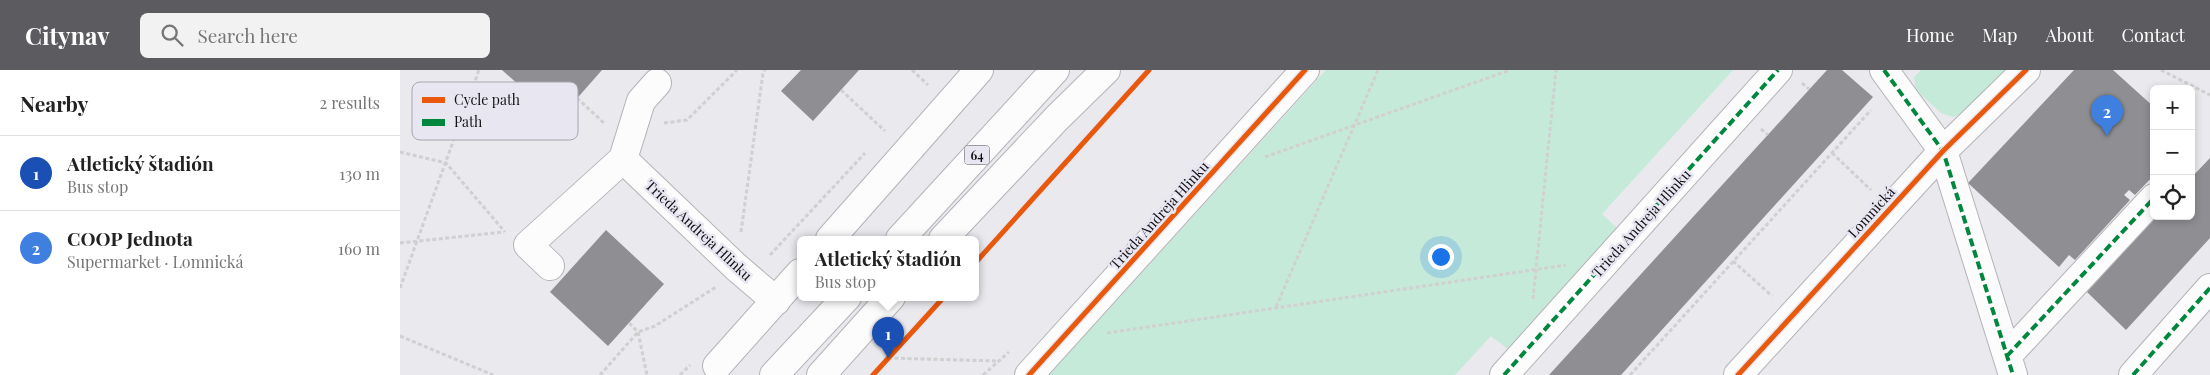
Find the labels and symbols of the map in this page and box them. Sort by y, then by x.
legend [412,82,578,140]
text: Cycle path [454,90,521,109]
pin: 2 [2091,95,2123,136]
text: Path [454,112,483,131]
road number: 64 [964,146,990,164]
street label: Trieda Andreja Hlinku [1105,157,1213,273]
street label: Trieda Andreja Hlinku [1587,165,1695,281]
street label: Trieda Andreja Hlinku [642,176,756,284]
street label: Lomnická [1843,183,1899,241]
your location [1428,244,1454,270]
pin: 1 [872,317,904,358]

